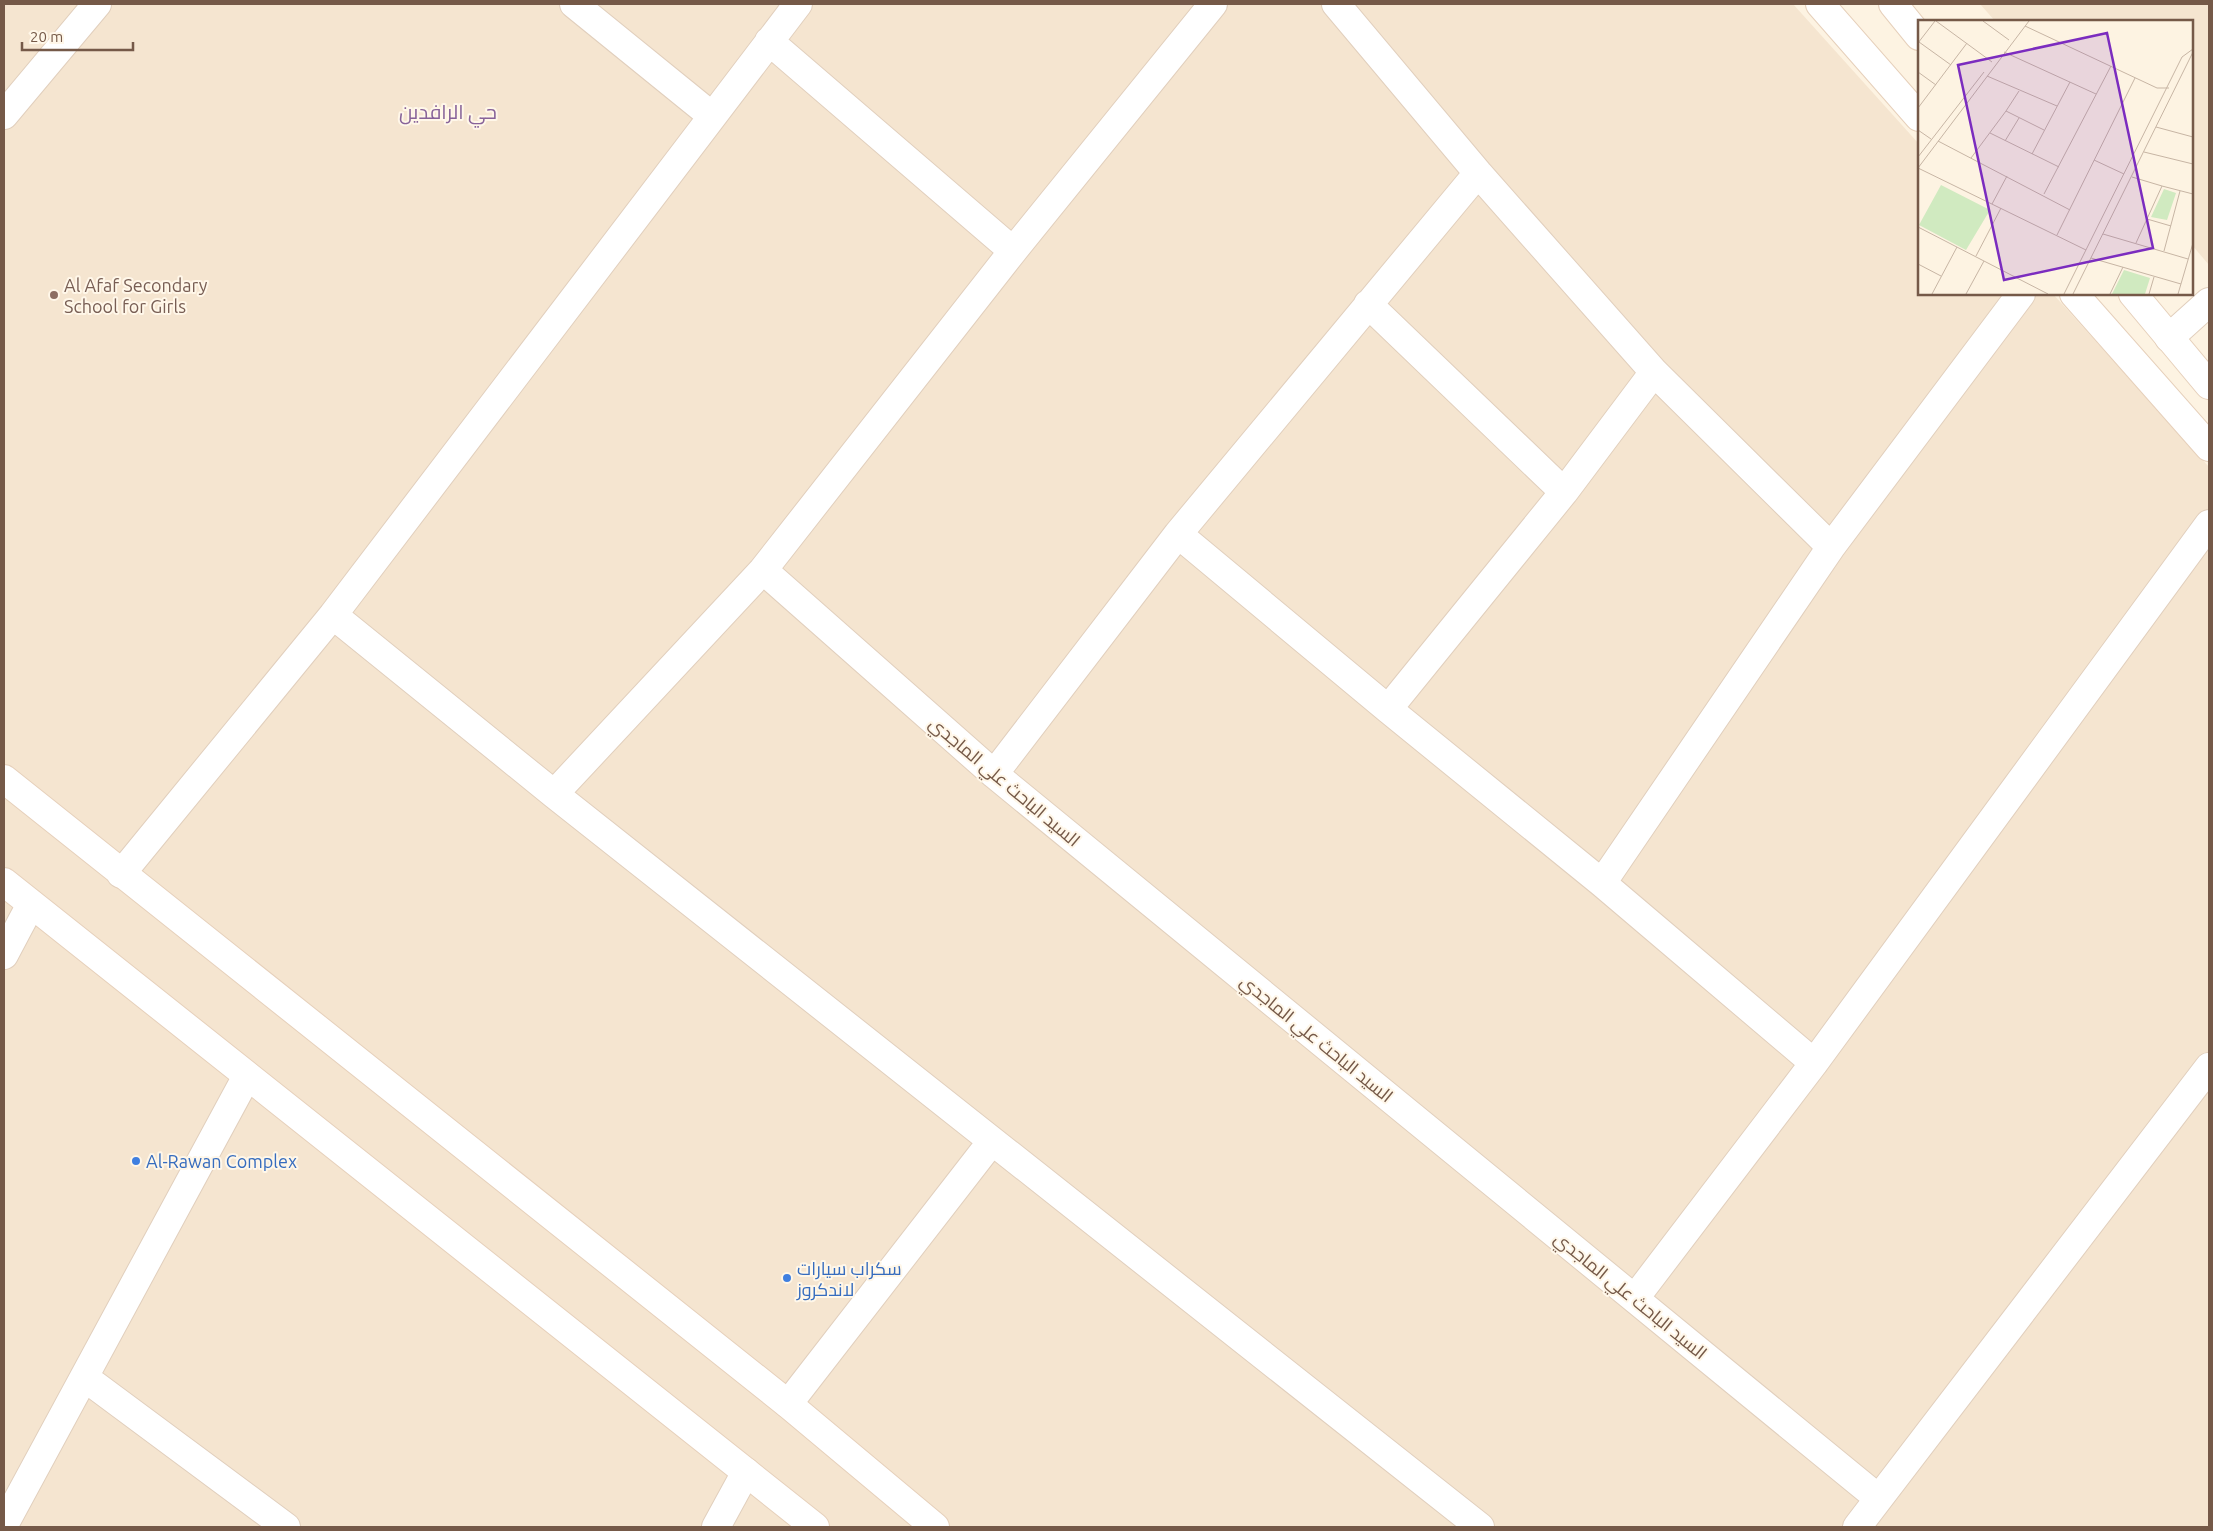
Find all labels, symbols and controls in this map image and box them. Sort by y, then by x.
scale bar [22,20,134,52]
inset map [1918,20,2193,295]
text: 20 m [30,28,63,45]
district label: حي الرافدين [399,100,497,128]
place label: Al Afaf Secondary School for Girls [64,275,208,316]
marker: Al Afaf Secondary School for Girls [48,289,60,301]
street label: السيد الباحث علي الماجدي [922,712,1084,854]
street label: السيد الباحث علي الماجدي [1234,970,1397,1110]
place label: Al-Rawan Complex [146,1151,297,1171]
marker: Al-Rawan Complex [130,1155,142,1167]
street label: السيد الباحث علي الماجدي [1548,1227,1711,1367]
place label: سكراب سيارات لاندكروز [796,1258,902,1301]
marker: سكراب سيارات لاندكروز [781,1272,793,1284]

